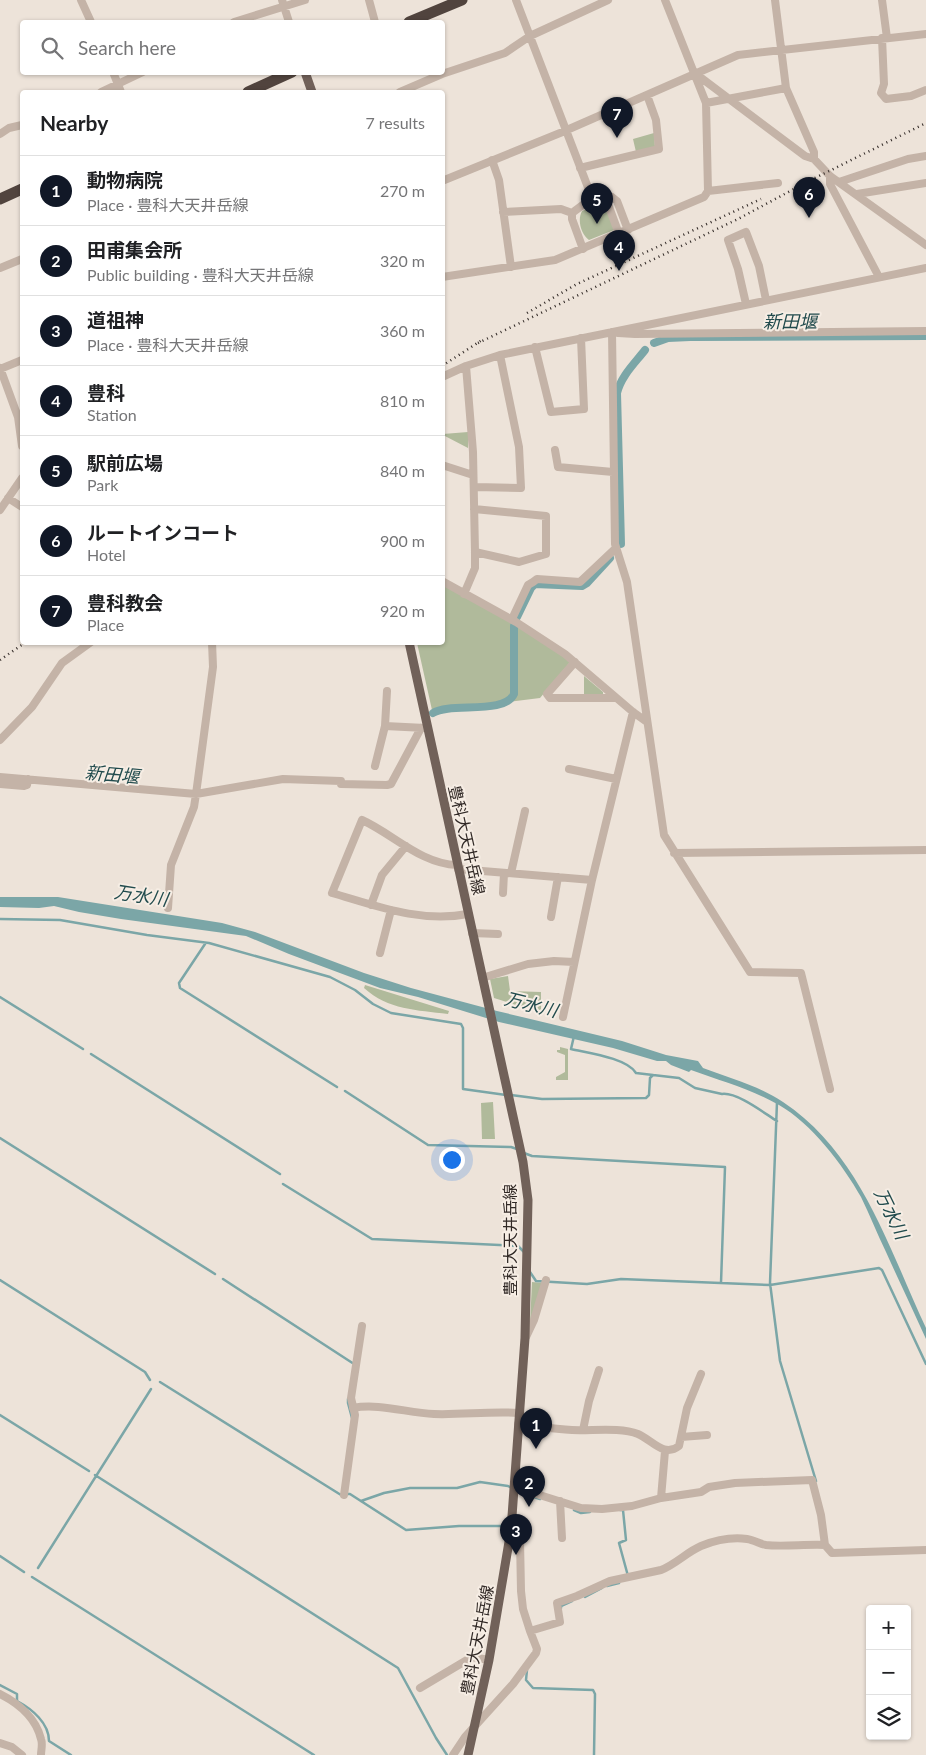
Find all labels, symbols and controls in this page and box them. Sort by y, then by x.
search box [20,20,445,75]
icon: search [38,34,66,62]
text: Search here [78,36,176,59]
pin: 7 [601,97,633,138]
text: Nearby [40,110,108,135]
text: 7 results [365,113,425,132]
text: 動物病院 [87,168,163,191]
pin: 6 [793,177,825,218]
text: 1 [51,181,61,200]
text: 270 m [380,181,425,200]
pin: 5 [581,183,613,224]
text: Place · 豊科大天井岳線 [87,195,249,214]
pin: 4 [603,230,635,271]
text: 田甫集会所 [87,238,182,261]
text: 2 [51,251,61,270]
text: 320 m [380,251,425,270]
text: Public building · 豊科大天井岳線 [87,265,314,284]
text: 道祖神 [87,308,144,331]
water label: 新田堰 [763,310,820,332]
text: 3 [51,321,61,340]
text: 360 m [380,321,425,340]
text: Place · 豊科大天井岳線 [87,335,249,354]
text: 豊科 [87,381,125,404]
text: 4 [51,391,61,410]
text: 810 m [380,391,425,410]
text: Station [87,405,137,424]
text: 駅前広場 [87,451,163,474]
text: 5 [51,461,61,480]
text: 840 m [380,461,425,480]
text: Park [87,475,118,494]
text: ルートインコート [87,521,239,544]
text: 6 [51,531,61,550]
text: 900 m [380,531,425,550]
text: Hotel [87,545,126,564]
text: 豊科教会 [87,591,163,614]
text: 7 [51,601,61,620]
text: 920 m [380,601,425,620]
text: Place [87,615,124,634]
water label: 新田堰 [84,761,143,788]
street label: 豊科大天井岳線 [446,783,489,897]
water label: 万水川 [113,880,172,910]
water label: 万水川 [502,987,562,1022]
your location [439,1147,465,1173]
street label: 豊科大天井岳線 [500,1184,519,1296]
water label: 万水川 [870,1184,914,1244]
pin: 1 [520,1408,552,1449]
pin: 2 [513,1466,545,1507]
pin: 3 [500,1514,532,1555]
street label: 豊科大天井岳線 [456,1583,497,1697]
map controls [866,1605,911,1740]
button: + [866,1605,911,1650]
button: − [866,1650,911,1695]
button: layers [866,1695,911,1740]

